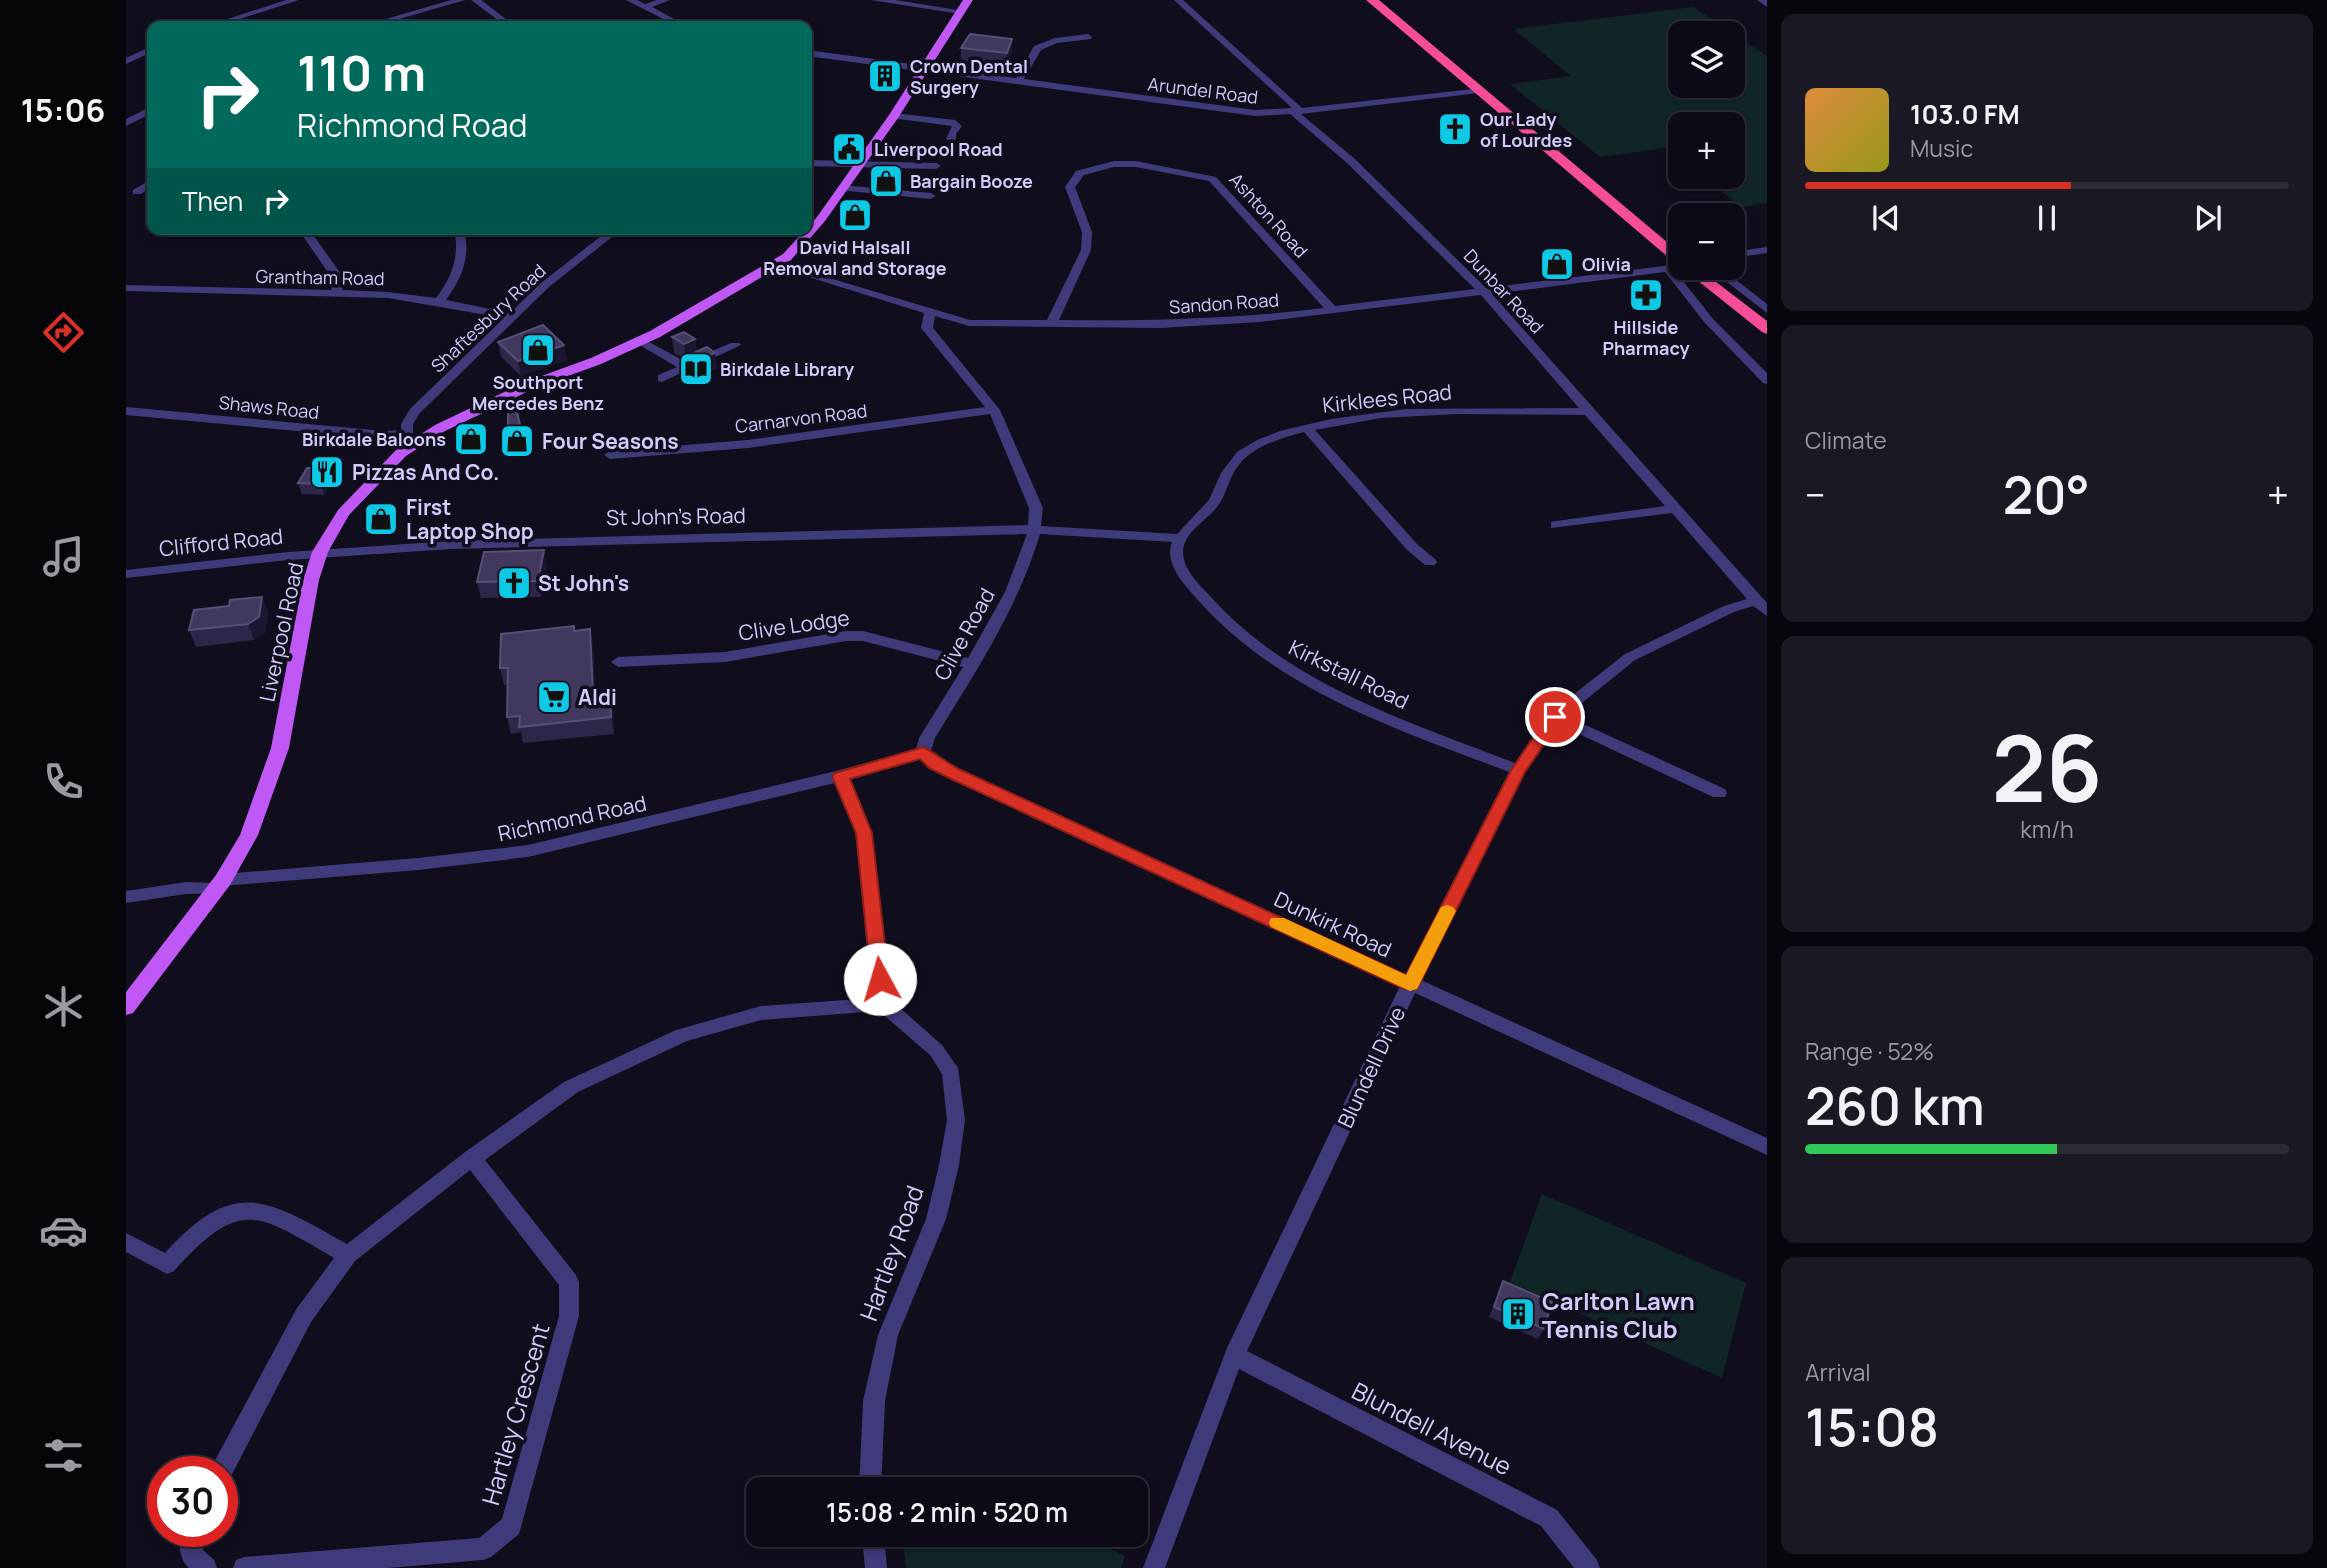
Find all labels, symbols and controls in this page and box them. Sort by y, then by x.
map controls [1668,21,1745,280]
button: layers [1668,21,1745,98]
text: 110 m [297,39,426,106]
icon: right [182,49,273,140]
place label: Crown Dental Surgery [910,54,1028,99]
building icon: Crown Dental Surgery [866,57,904,95]
street label: Arundel Road [1147,71,1259,109]
text: 15:06 [21,88,105,132]
text: 103.0 FM [1910,96,2020,132]
text: Richmond Road [297,103,527,147]
place label: Our Lady of Lourdes [1480,107,1572,152]
church icon: Our Lady of Lourdes [1436,110,1474,148]
button: + [1668,112,1745,189]
public building icon: Liverpool Road [830,130,868,168]
text: Music [1910,132,1973,164]
place label: Liverpool Road [874,137,1003,161]
shop icon: Bargain Booze [867,162,905,200]
street label: Ashton Road [1225,168,1313,262]
place label: Bargain Booze [910,169,1033,193]
icon: right [257,182,295,220]
text: Then [182,183,243,219]
shop icon: David Halsall Removal and Storage [836,196,874,234]
icon: previous [1867,199,1905,237]
icon: pause [2028,199,2066,237]
icon: next [2189,199,2227,237]
button: − [1668,203,1745,280]
place label: David Halsall Removal and Storage [763,235,947,280]
street label: Dunbar Road [1459,244,1549,338]
shop icon: Olivia [1538,245,1576,283]
place label: Olivia [1582,252,1631,276]
street label: Shaftesbury Road [426,259,550,377]
street label: Grantham Road [255,264,385,290]
pharmacy icon: Hillside Pharmacy [1627,276,1665,314]
street label: Sandon Road [1168,287,1280,319]
icon: directions [39,308,88,357]
place label: Hillside Pharmacy [1603,315,1689,360]
shop icon: Southport Mercedes Benz [519,331,557,369]
library icon: Birkdale Library [677,350,715,388]
place label: Birkdale Library [720,357,854,381]
place label: Southport Mercedes Benz [472,370,604,415]
street label: Kirklees Road [1321,377,1453,419]
street label: Shaws Road [218,390,320,424]
street label: Carnarvon Road [734,398,868,438]
shop icon: Birkdale Baloons [452,420,490,458]
shop icon: Four Seasons [498,422,536,460]
text: Climate [1805,424,1887,456]
place label: Birkdale Baloons [302,427,446,451]
place label: Four Seasons [542,427,679,455]
restaurant icon: Pizzas And Co. [308,453,346,491]
place label: Pizzas And Co. [352,458,499,486]
text: 20° [2003,459,2090,530]
text: − [1805,468,1826,520]
text: + [2267,468,2289,520]
place label: First Laptop Shop [406,493,534,545]
shop icon: First Laptop Shop [362,500,400,538]
street label: St John's Road [606,501,746,531]
street label: Clifford Road [158,522,284,562]
icon: music [39,532,88,581]
street label: Liverpool Road [253,560,309,704]
church icon: St John's [495,564,533,602]
place label: St John's [538,569,629,597]
street label: Clive Road [927,583,1001,685]
street label: Clive Lodge [737,603,851,647]
street label: Kirkstall Road [1284,633,1414,715]
supermarket icon: Aldi [535,678,573,716]
place label: Aldi [578,683,617,711]
pin [1525,687,1585,747]
icon: arrive [1536,698,1574,736]
text: 26 [1992,705,2102,829]
icon: phone [39,757,88,806]
street label: Richmond Road [495,789,649,847]
text: km/h [2020,813,2074,845]
street label: Dunkirk Road [1270,885,1396,963]
position arrow [843,942,917,1016]
icon: climate [39,982,88,1031]
street label: Blundell Drive [1331,1002,1411,1132]
text: Range · 52% [1805,1035,1934,1067]
text: 260 km [1805,1070,1985,1141]
street label: Hartley Road [851,1181,931,1325]
icon: car [39,1206,88,1255]
place label: Carlton Lawn Tennis Club [1542,1284,1695,1345]
building icon: Carlton Lawn Tennis Club [1499,1295,1537,1333]
street label: Hartley Crescent [473,1319,557,1509]
text: Arrival [1805,1356,1871,1388]
street label: Blundell Avenue [1346,1374,1518,1482]
text: 15:08 [1805,1391,1939,1462]
icon: filters [39,1431,88,1480]
speed limit sign: 30 [147,1456,238,1547]
text: 15:08 · 2 min · 520 m [826,1494,1068,1530]

